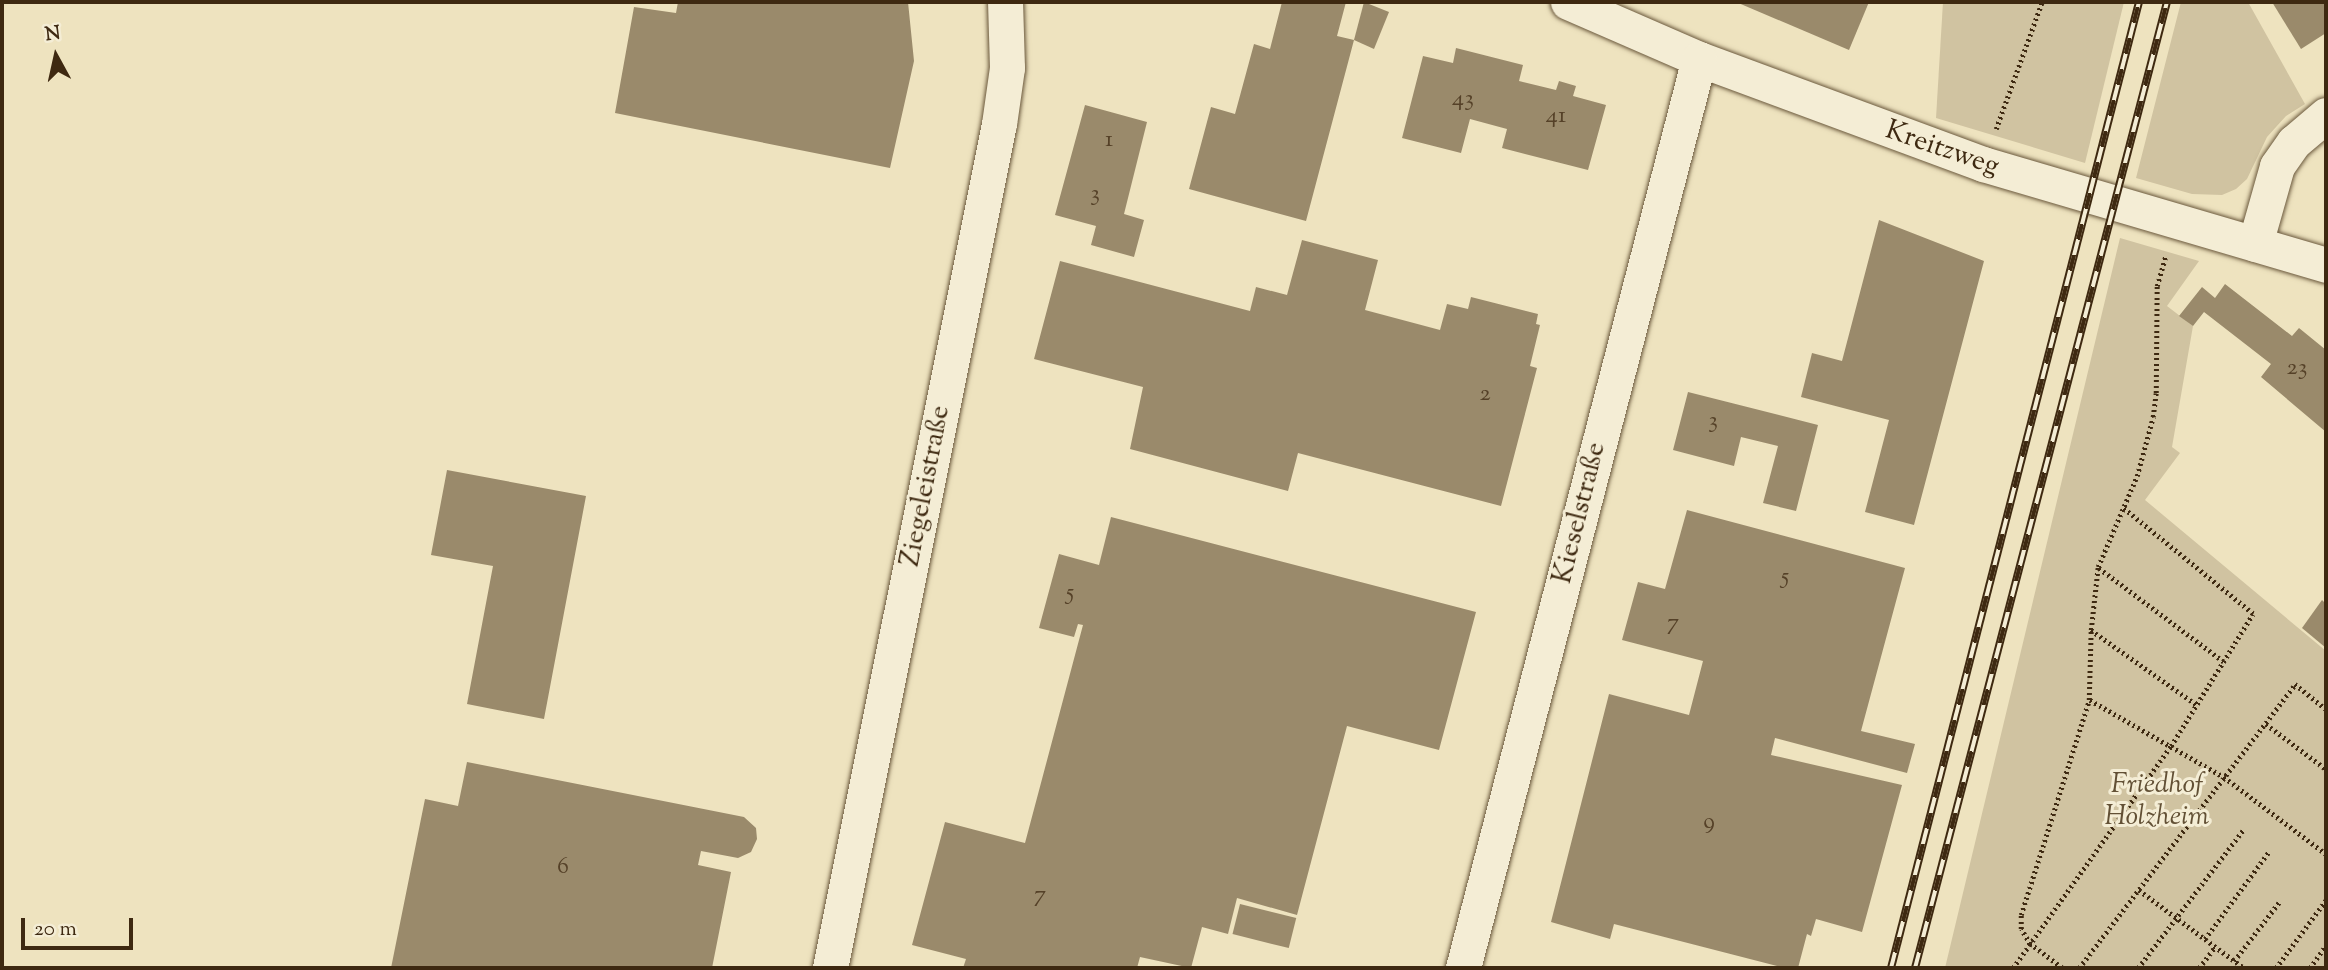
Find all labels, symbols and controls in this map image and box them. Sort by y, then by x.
text: N [44,20,62,49]
north arrow [21,21,91,91]
house number: 43 [1452,86,1474,114]
house number: 41 [1546,103,1566,131]
street label: Kreitzweg [1881,114,2003,184]
house number: 1 [1105,127,1113,155]
house number: 3 [1090,181,1100,209]
house number: 23 [2287,355,2307,383]
house number: 2 [1479,381,1491,409]
street label: Ziegeleistraße [894,403,958,569]
house number: 3 [1708,408,1718,436]
street label: Kieselstraße [1546,439,1614,587]
house number: 5 [1781,564,1789,592]
house number: 5 [1066,580,1074,608]
house number: 7 [1667,610,1679,638]
park label: Friedhof Holzheim [2105,768,2209,834]
house number: 9 [1703,809,1715,837]
house number: 6 [557,854,569,882]
house number: 7 [1034,882,1046,910]
scale bar [24,904,136,948]
text: 20 m [34,915,77,945]

